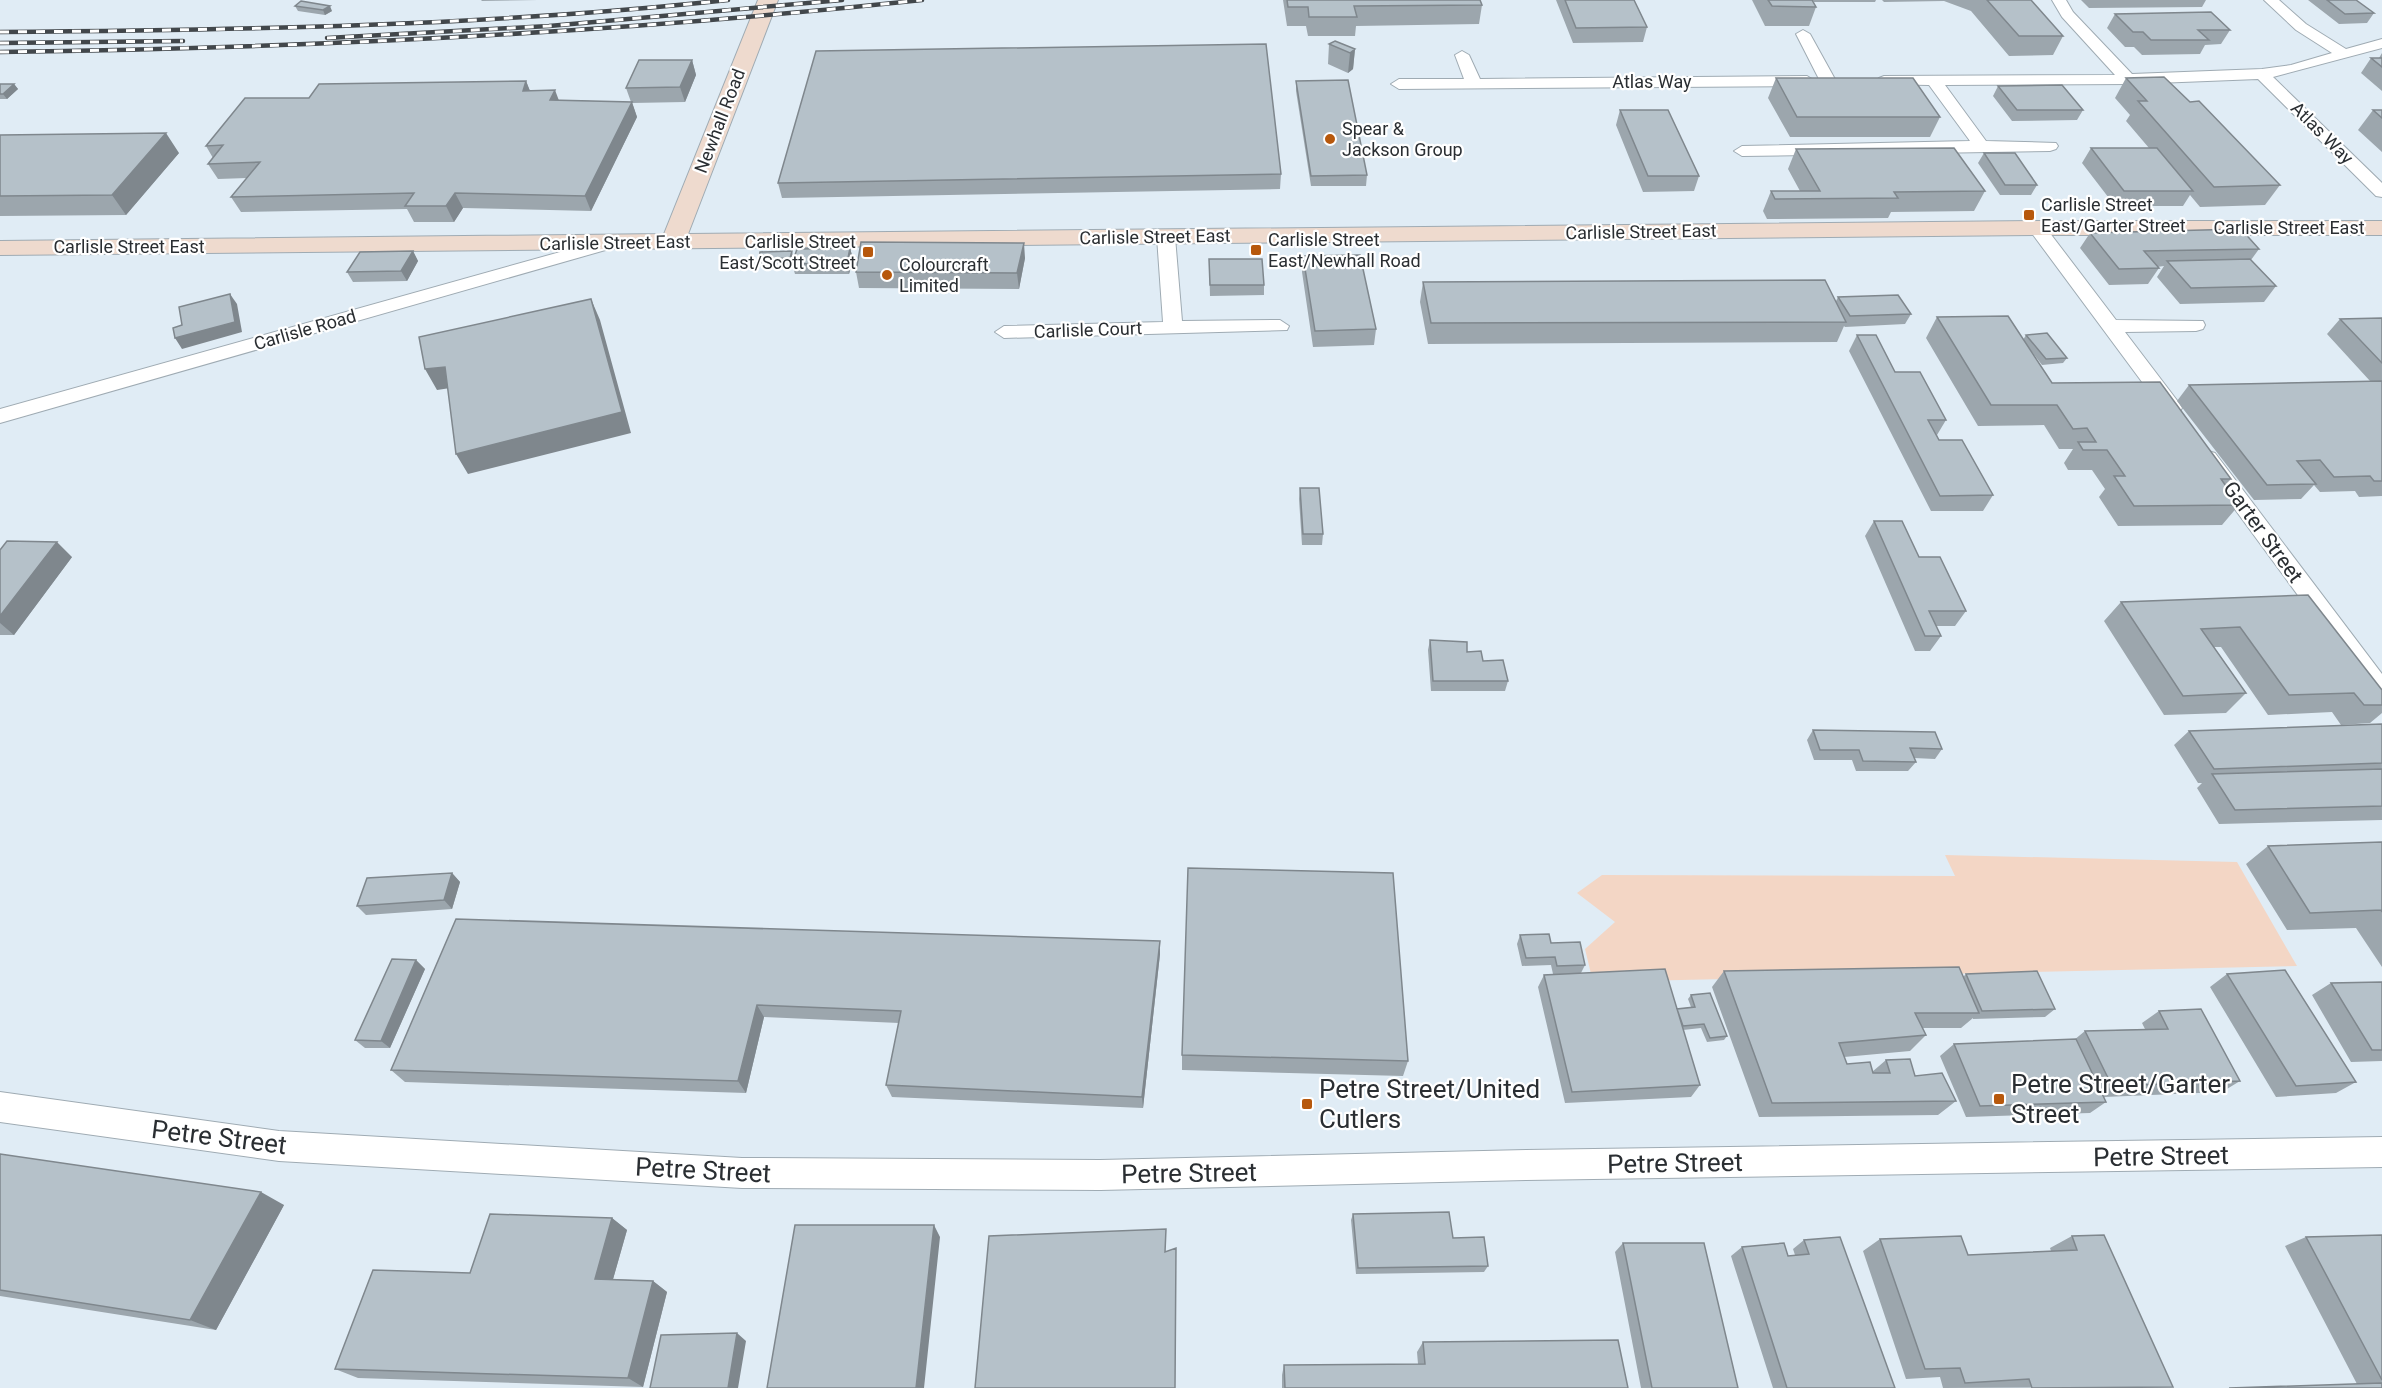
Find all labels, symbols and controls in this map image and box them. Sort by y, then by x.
street label: Newhall Road [690,66,749,176]
street label: Atlas Way [1612,71,1692,92]
street label: Atlas Way [2287,97,2358,168]
place label: Spear & Jackson Group [1342,118,1463,160]
marker: Spear & Jackson Group [1323,132,1337,146]
place label: Carlisle Street East/Garter Street [2041,194,2186,236]
marker: Carlisle Street East/Garter Street [2022,208,2036,222]
street label: Carlisle Street East [2213,217,2365,238]
street label: Carlisle Street East [1565,220,1717,243]
street label: Carlisle Street East [1079,225,1231,248]
place label: Carlisle Street East/Newhall Road [1268,229,1421,271]
street label: Carlisle Street East [539,231,691,254]
place label: Carlisle Street East/Scott Street [719,231,856,273]
street label: Carlisle Street East [53,236,205,257]
marker: Carlisle Street East/Newhall Road [1249,243,1263,257]
marker: Carlisle Street East/Scott Street [861,245,875,259]
place label: Colourcraft Limited [899,254,989,296]
marker: Colourcraft Limited [880,268,894,282]
street label: Carlisle Road [251,305,358,354]
street label: Carlisle Court [1033,317,1143,342]
street label: Garter Street [2218,477,2308,587]
place label: Petre Street/Garter Street [2011,1069,2230,1129]
place label: Petre Street/United Cutlers [1319,1074,1540,1134]
marker: Petre Street/Garter Street [1992,1092,2006,1106]
marker: Petre Street/United Cutlers [1300,1097,1314,1111]
street label: Petre Street [150,1114,288,1160]
street label: Petre Street [2093,1140,2229,1172]
street label: Petre Street [1607,1147,1743,1179]
street label: Petre Street [634,1151,772,1189]
street label: Petre Street [1121,1157,1257,1189]

